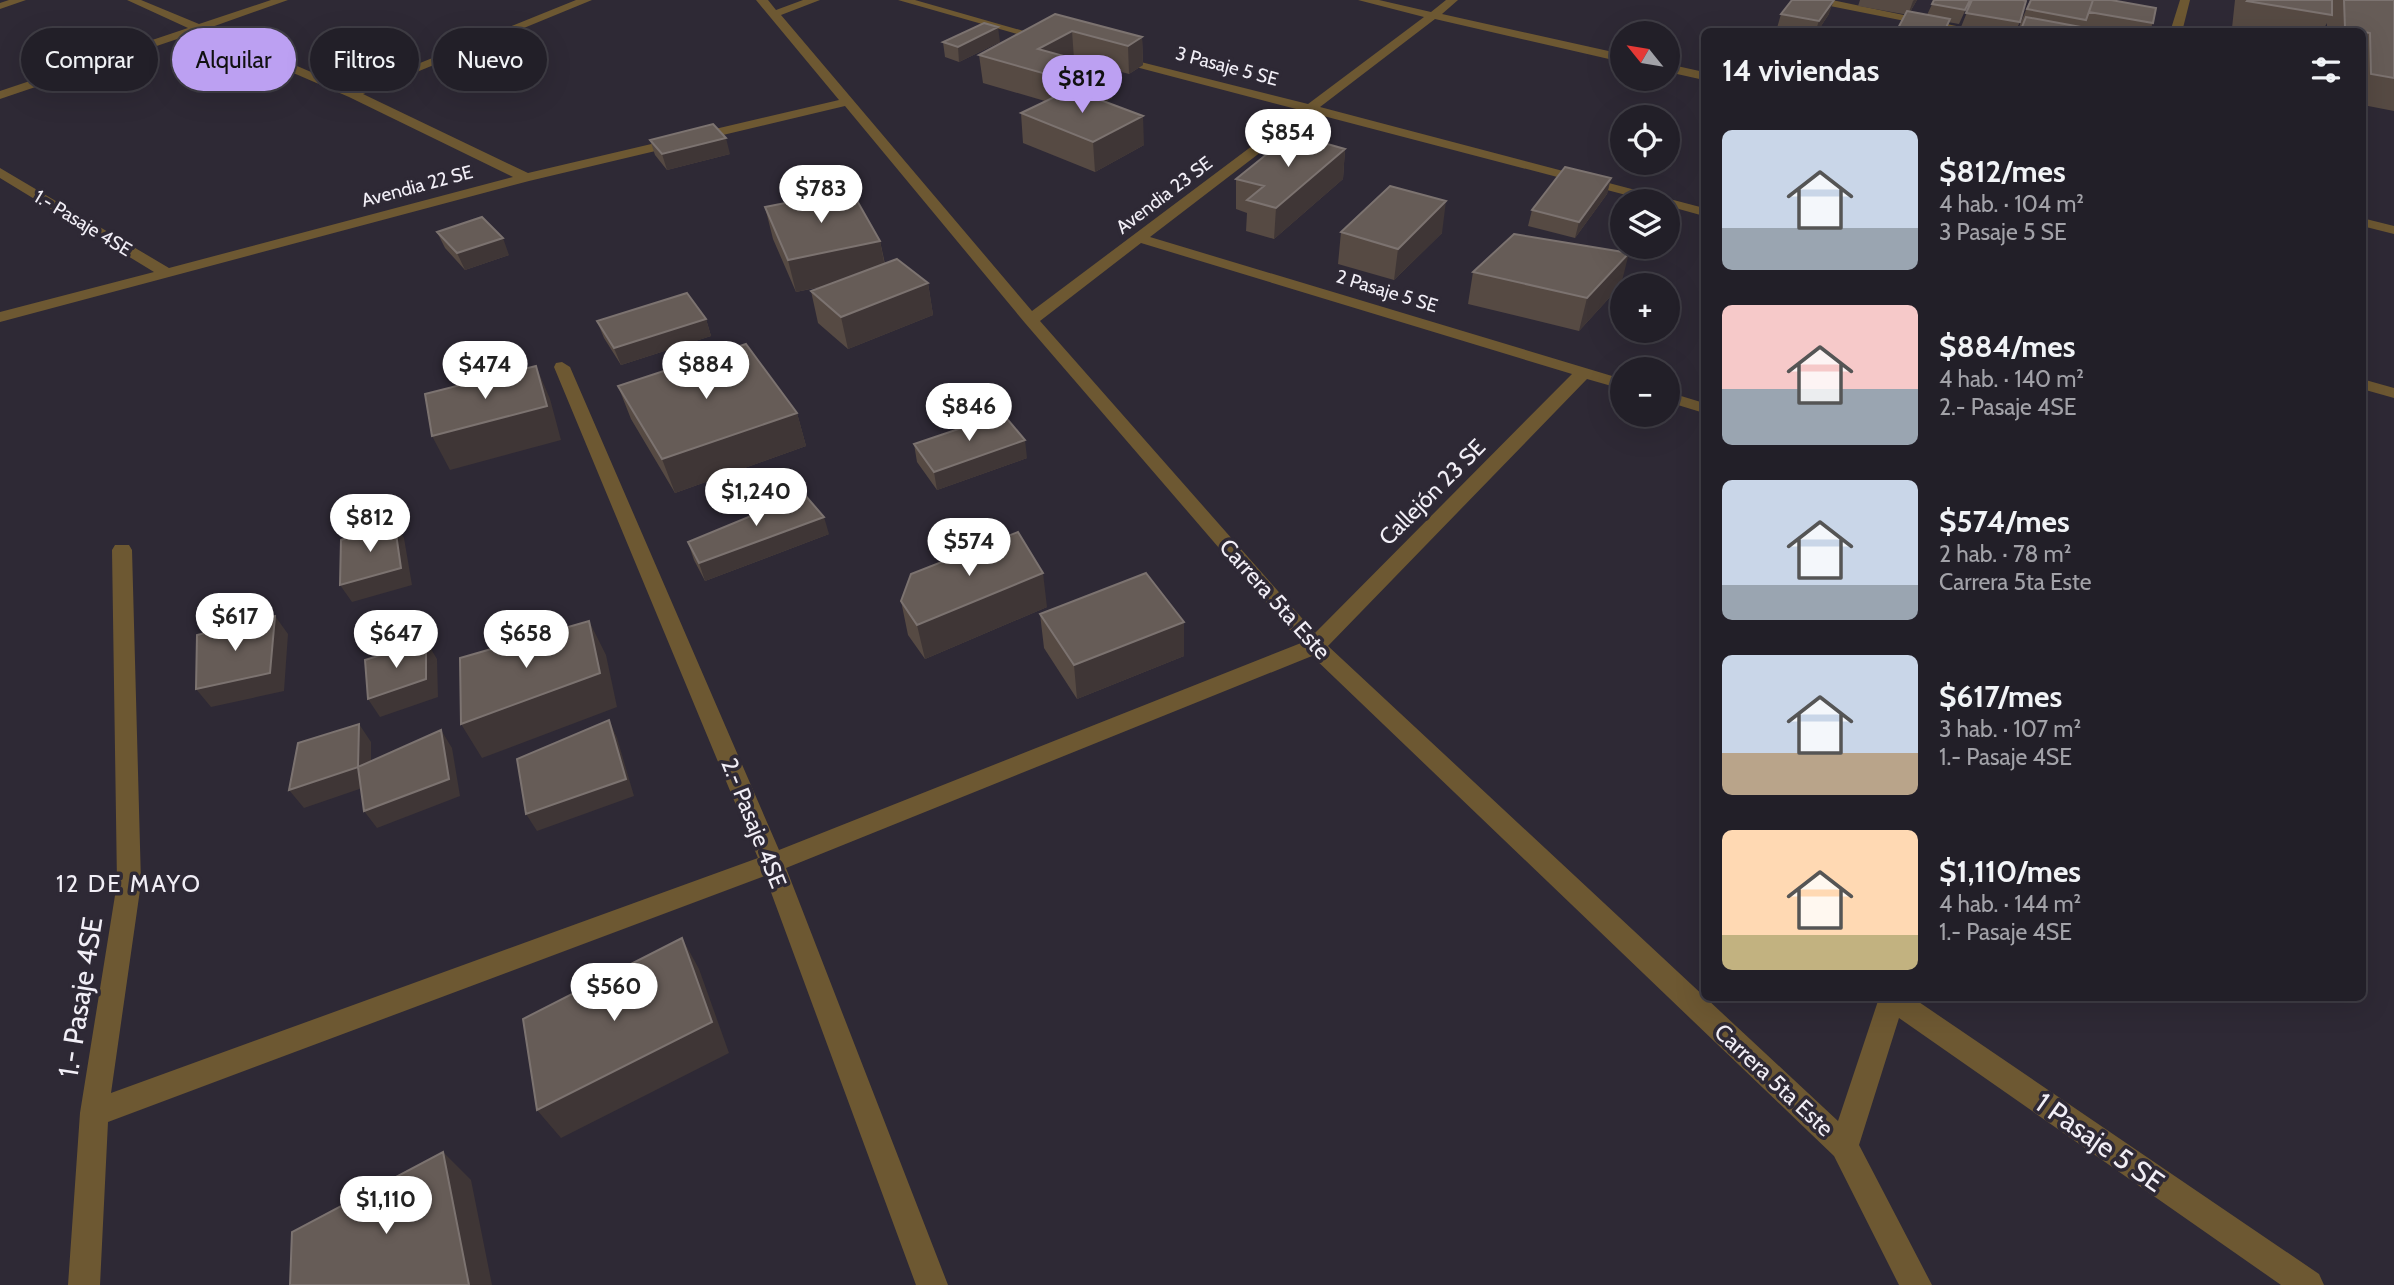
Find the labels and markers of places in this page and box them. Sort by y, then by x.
pin: $812 [1041,55,1123,115]
pin: $854 [1247,110,1329,169]
pin: $783 [780,166,862,225]
pin: $474 [444,342,526,401]
pin: $884 [665,342,747,401]
pin: $846 [928,384,1010,443]
pin: $1,240 [699,468,813,528]
pin: $812 [329,494,411,554]
pin: $574 [928,518,1010,578]
pin: $617 [194,594,276,653]
pin: $647 [355,610,437,670]
pin: $658 [485,610,567,670]
pin: $560 [573,964,655,1023]
pin: $1,110 [329,1176,443,1236]

